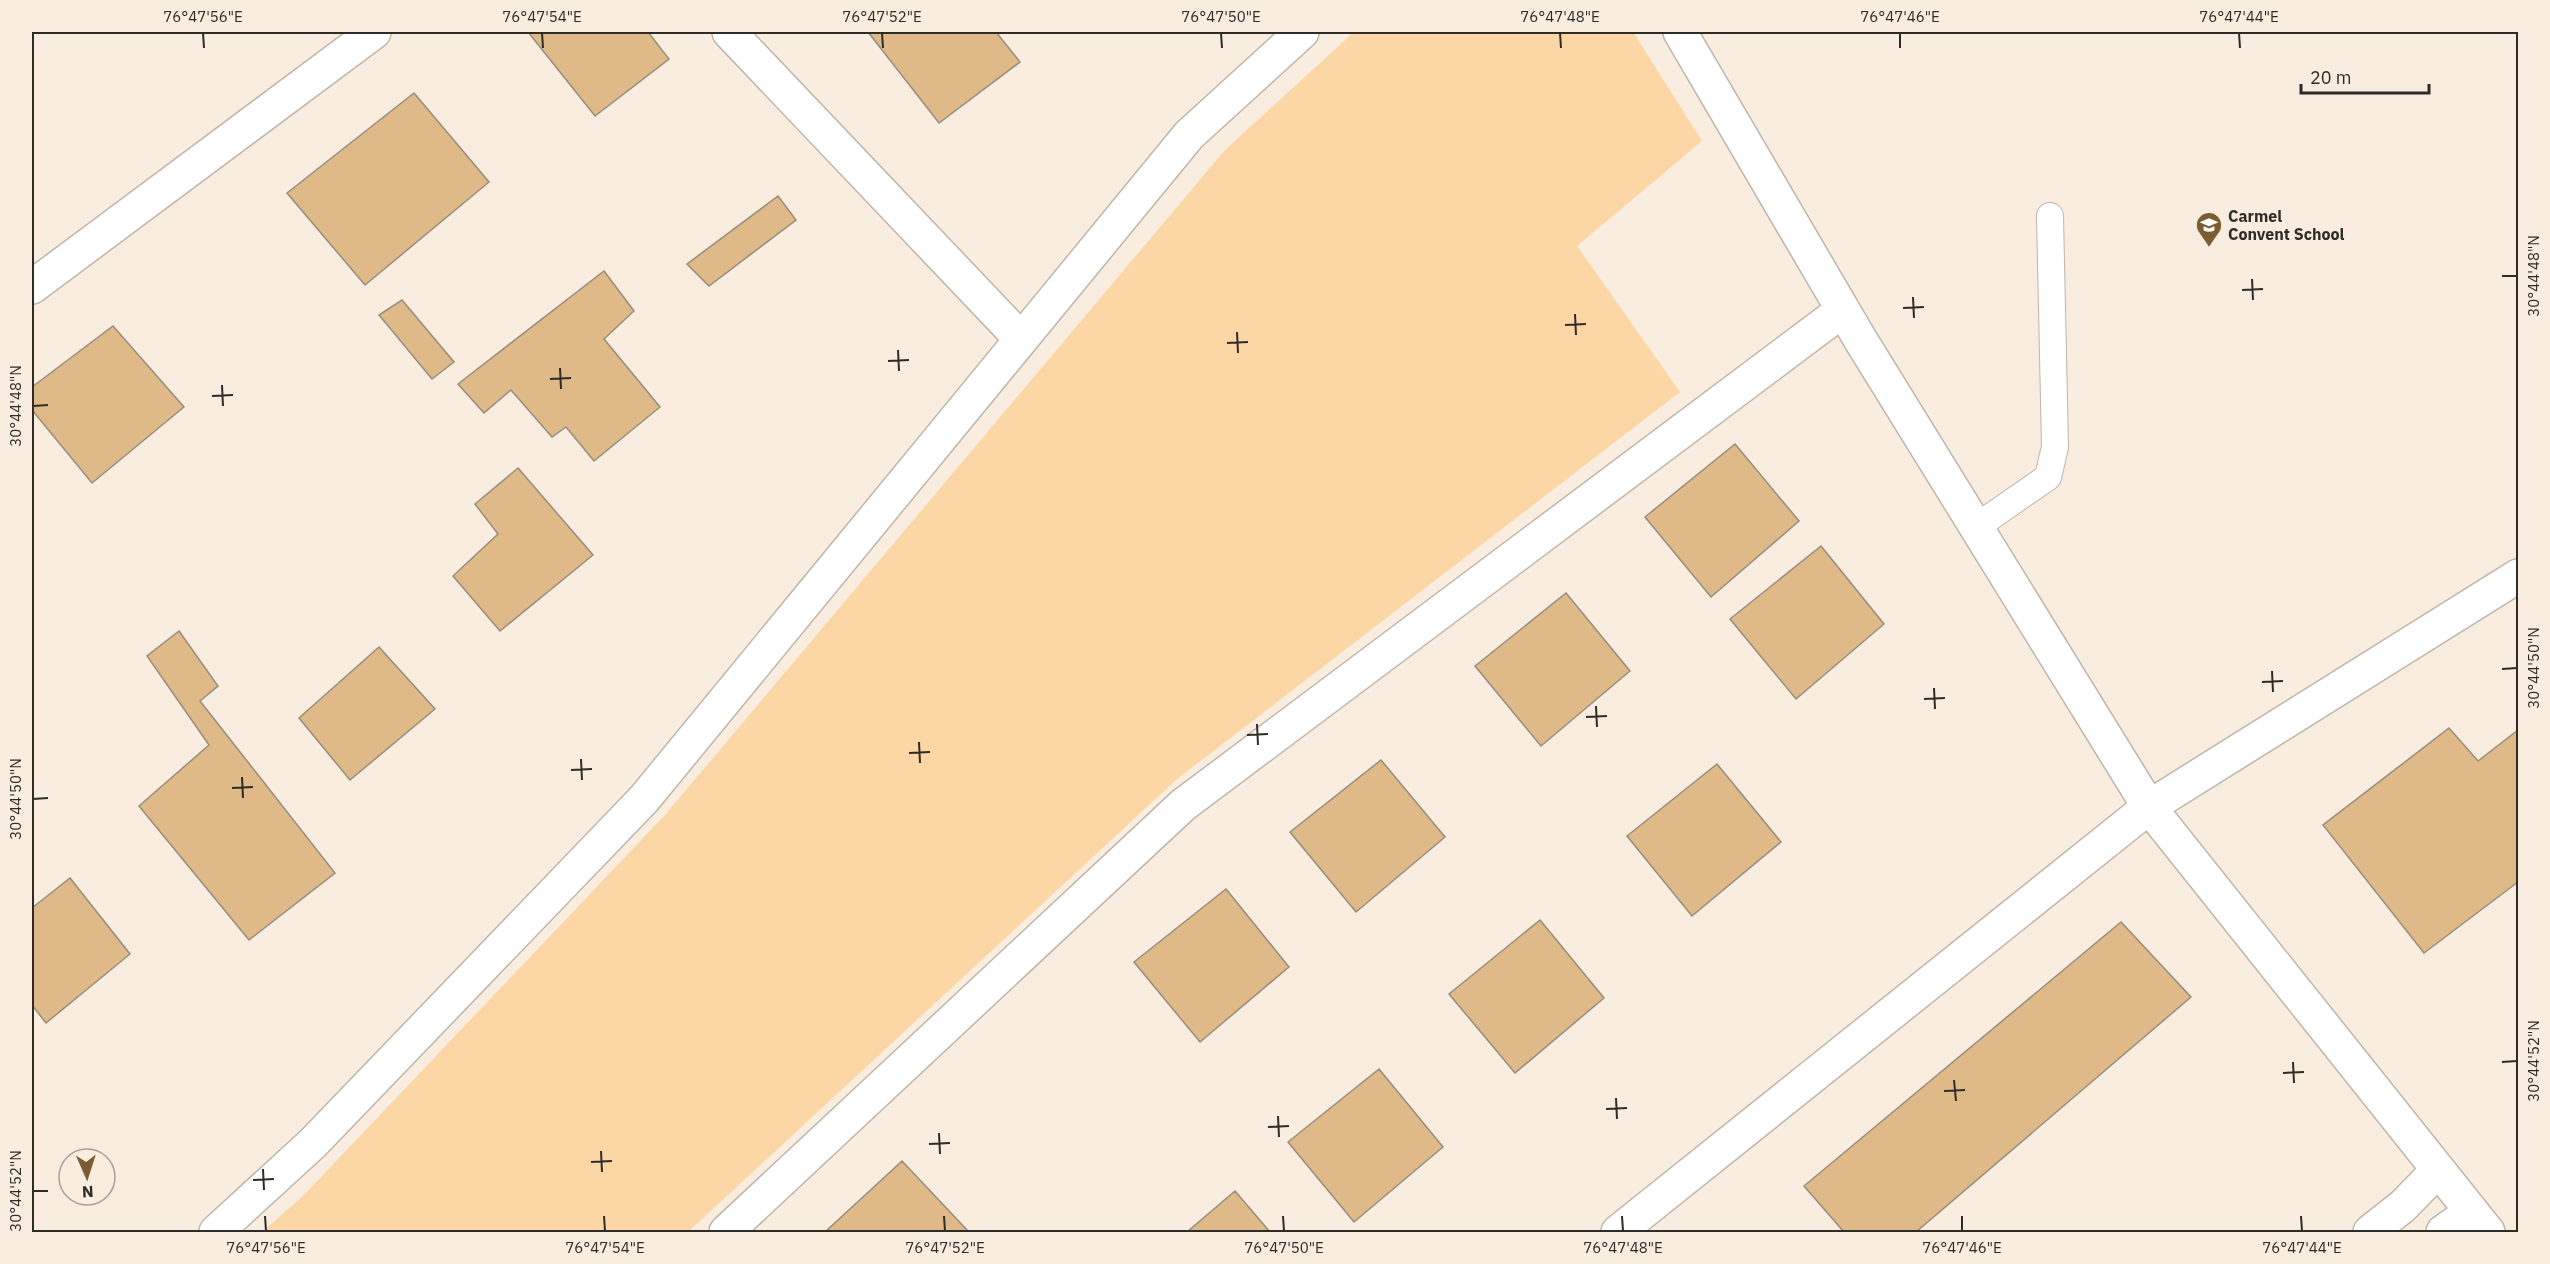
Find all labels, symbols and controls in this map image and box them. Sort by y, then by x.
text: 76°47'56"E [163,7,243,26]
text: 76°47'54"E [502,7,582,26]
text: 76°47'52"E [842,7,922,26]
text: 76°47'50"E [1181,7,1261,26]
text: 76°47'48"E [1520,7,1600,26]
text: 76°47'46"E [1860,7,1940,26]
text: 76°47'44"E [2199,7,2279,26]
scale bar [2301,57,2428,95]
text: 20 m [2310,66,2352,89]
place label: Carmel Convent School [2228,206,2345,244]
school or university icon: Carmel Convent School [2194,210,2224,248]
text: 30°44'48"N [2524,235,2543,317]
text: 30°44'48"N [6,365,25,447]
text: 30°44'50"N [2524,627,2543,709]
text: 30°44'50"N [6,758,25,840]
text: 30°44'52"N [2524,1020,2543,1102]
north arrow [57,1147,117,1207]
text: 30°44'52"N [6,1150,25,1232]
text: N [81,1182,94,1202]
text: 76°47'56"E [226,1238,306,1257]
text: 76°47'54"E [565,1238,645,1257]
text: 76°47'52"E [905,1238,985,1257]
text: 76°47'50"E [1244,1238,1324,1257]
text: 76°47'48"E [1583,1238,1663,1257]
text: 76°47'46"E [1922,1238,2002,1257]
text: 76°47'44"E [2262,1238,2342,1257]

